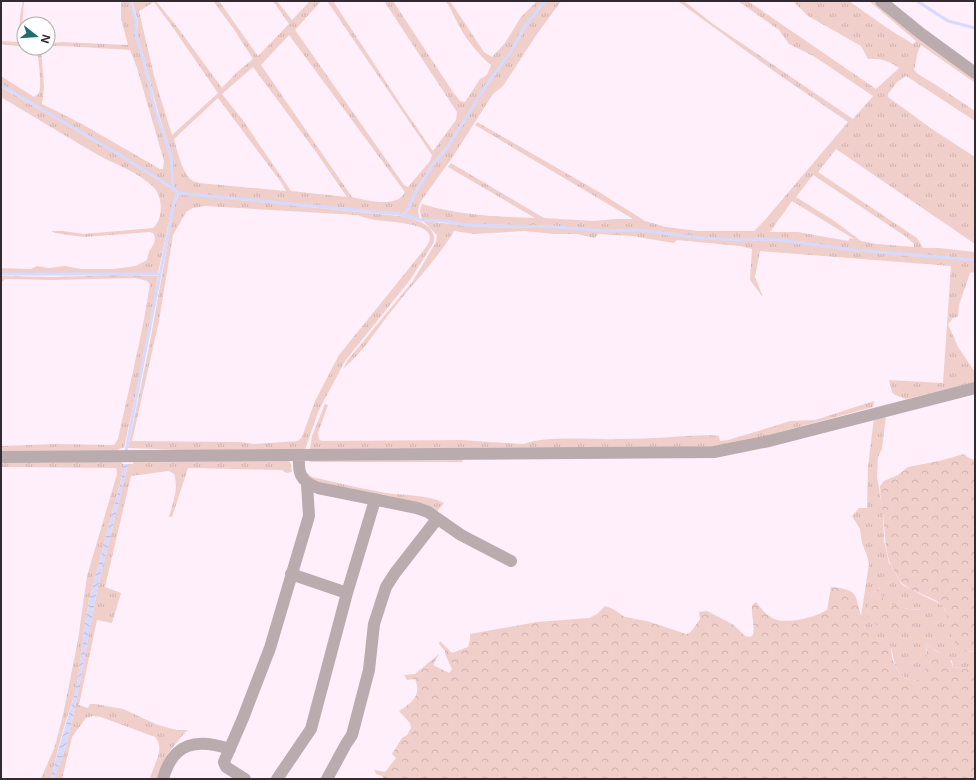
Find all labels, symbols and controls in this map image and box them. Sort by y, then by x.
north arrow [16,16,56,56]
text: N [38,33,53,45]

